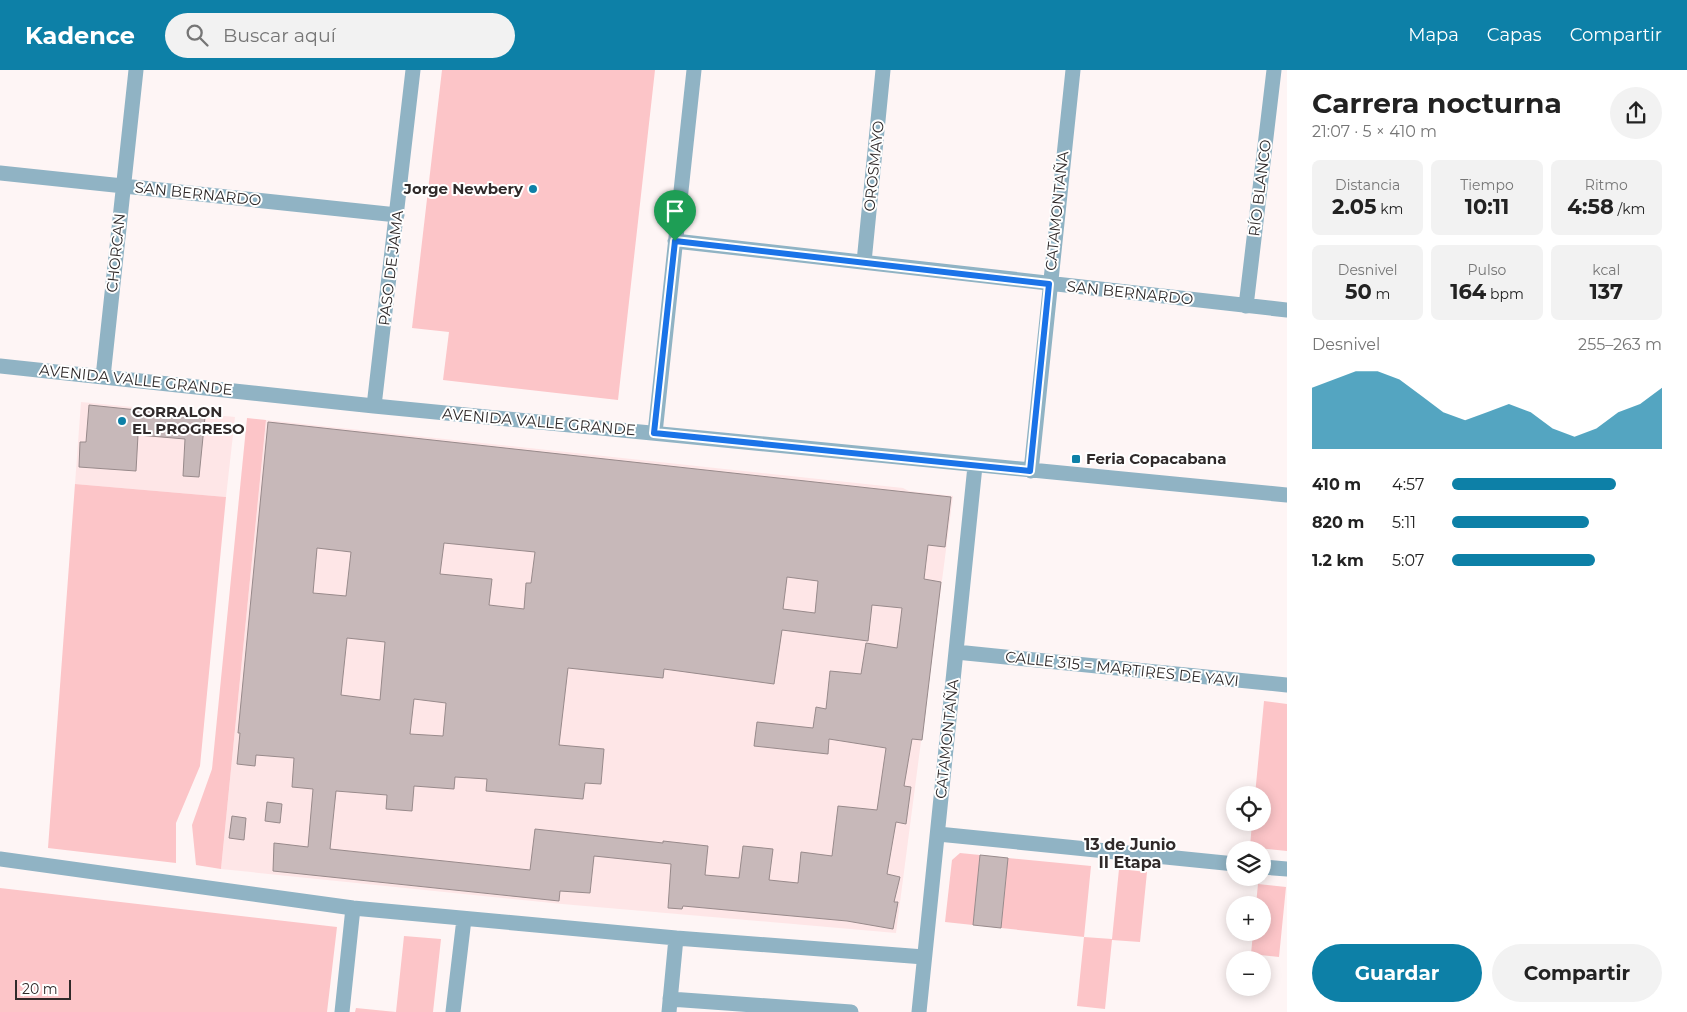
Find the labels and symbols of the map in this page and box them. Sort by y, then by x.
street label: OROSMAYO [859,120,888,212]
street label: RÍO BLANCO [1244,138,1275,238]
street label: CATAMONTAÑA [1041,150,1072,272]
street label: SAN BERNARDO [134,177,262,210]
place label: Jorge Newbery [403,179,524,198]
marker: Jorge Newbery [527,183,539,195]
pin [654,190,696,241]
street label: PASO DE JAMA [374,209,407,327]
street label: CHORCAN [102,212,129,294]
street label: SAN BERNARDO [1066,276,1194,309]
street label: AVENIDA VALLE GRANDE [38,360,234,399]
place label: CORRALON EL PROGRESO [132,402,245,438]
street label: AVENIDA VALLE GRANDE [441,404,637,439]
marker: CORRALON EL PROGRESO [116,415,128,427]
place label: Feria Copacabana [1086,449,1226,468]
marker: Feria Copacabana [1070,453,1082,465]
street label: CALLE 315 = MARTIRES DE YAVI [1004,647,1240,690]
street label: CATAMONTAÑA [931,678,962,800]
district label: 13 de Junio II Etapa [1084,835,1176,872]
scale bar [15,977,71,1000]

